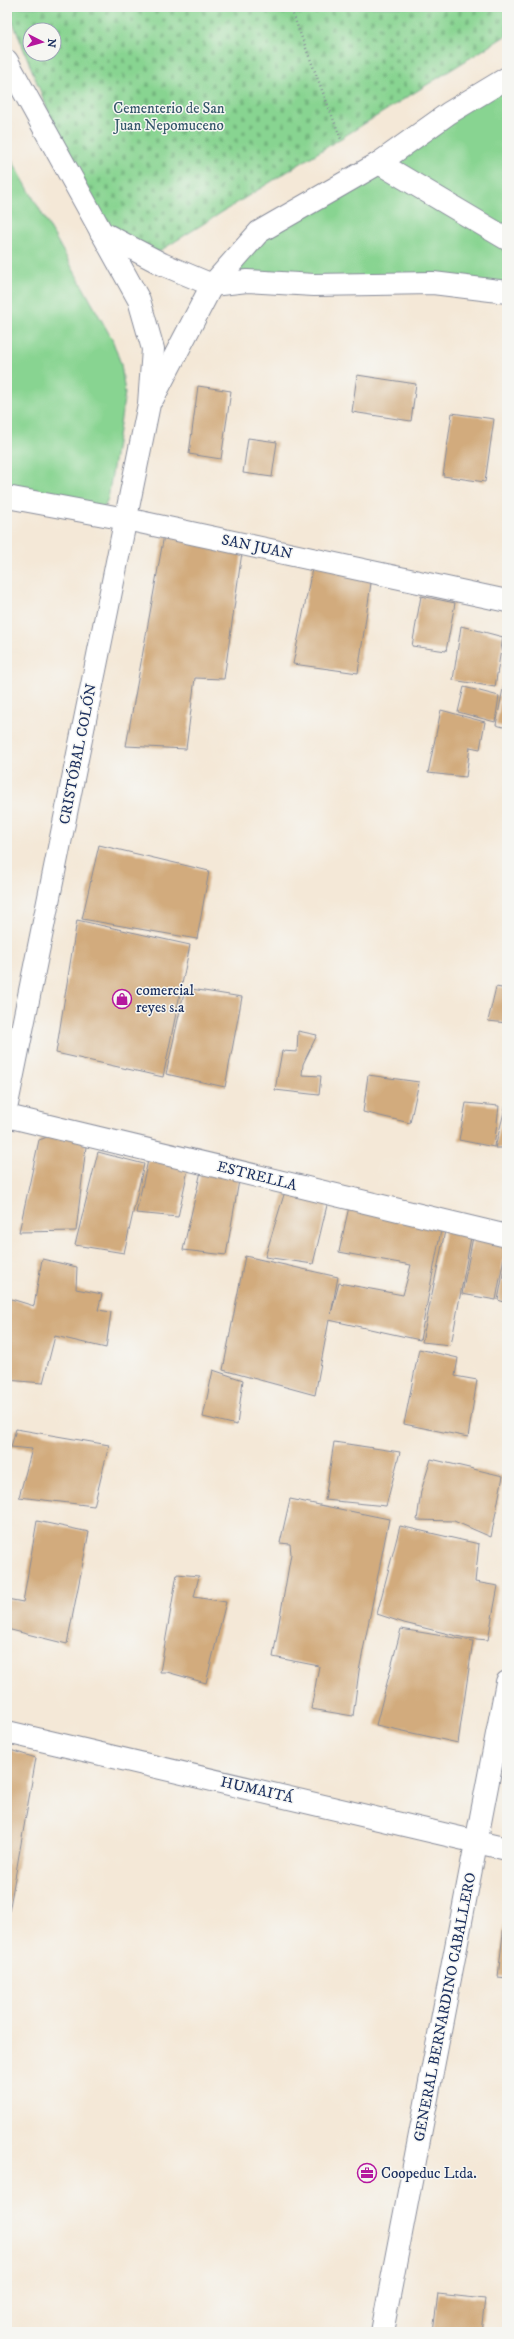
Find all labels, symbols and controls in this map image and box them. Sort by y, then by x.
north arrow [22,22,62,62]
text: N [44,38,58,48]
park label: Cementerio de San Juan Nepomuceno [112,99,225,135]
street label: SAN JUAN [220,530,294,564]
street label: CRISTÓBAL COLÓN [55,682,101,826]
place label: comercial reyes s.a [136,981,194,1017]
shop icon: comercial reyes s.a [111,988,133,1010]
street label: ESTRELLA [215,1157,299,1195]
street label: HUMAITÁ [219,1771,296,1808]
street label: GENERAL BERNARDINO CABALLERO [410,1871,480,2143]
office icon: Coopeduc Ltda. [356,2162,378,2184]
place label: Coopeduc Ltda. [381,2164,477,2183]

